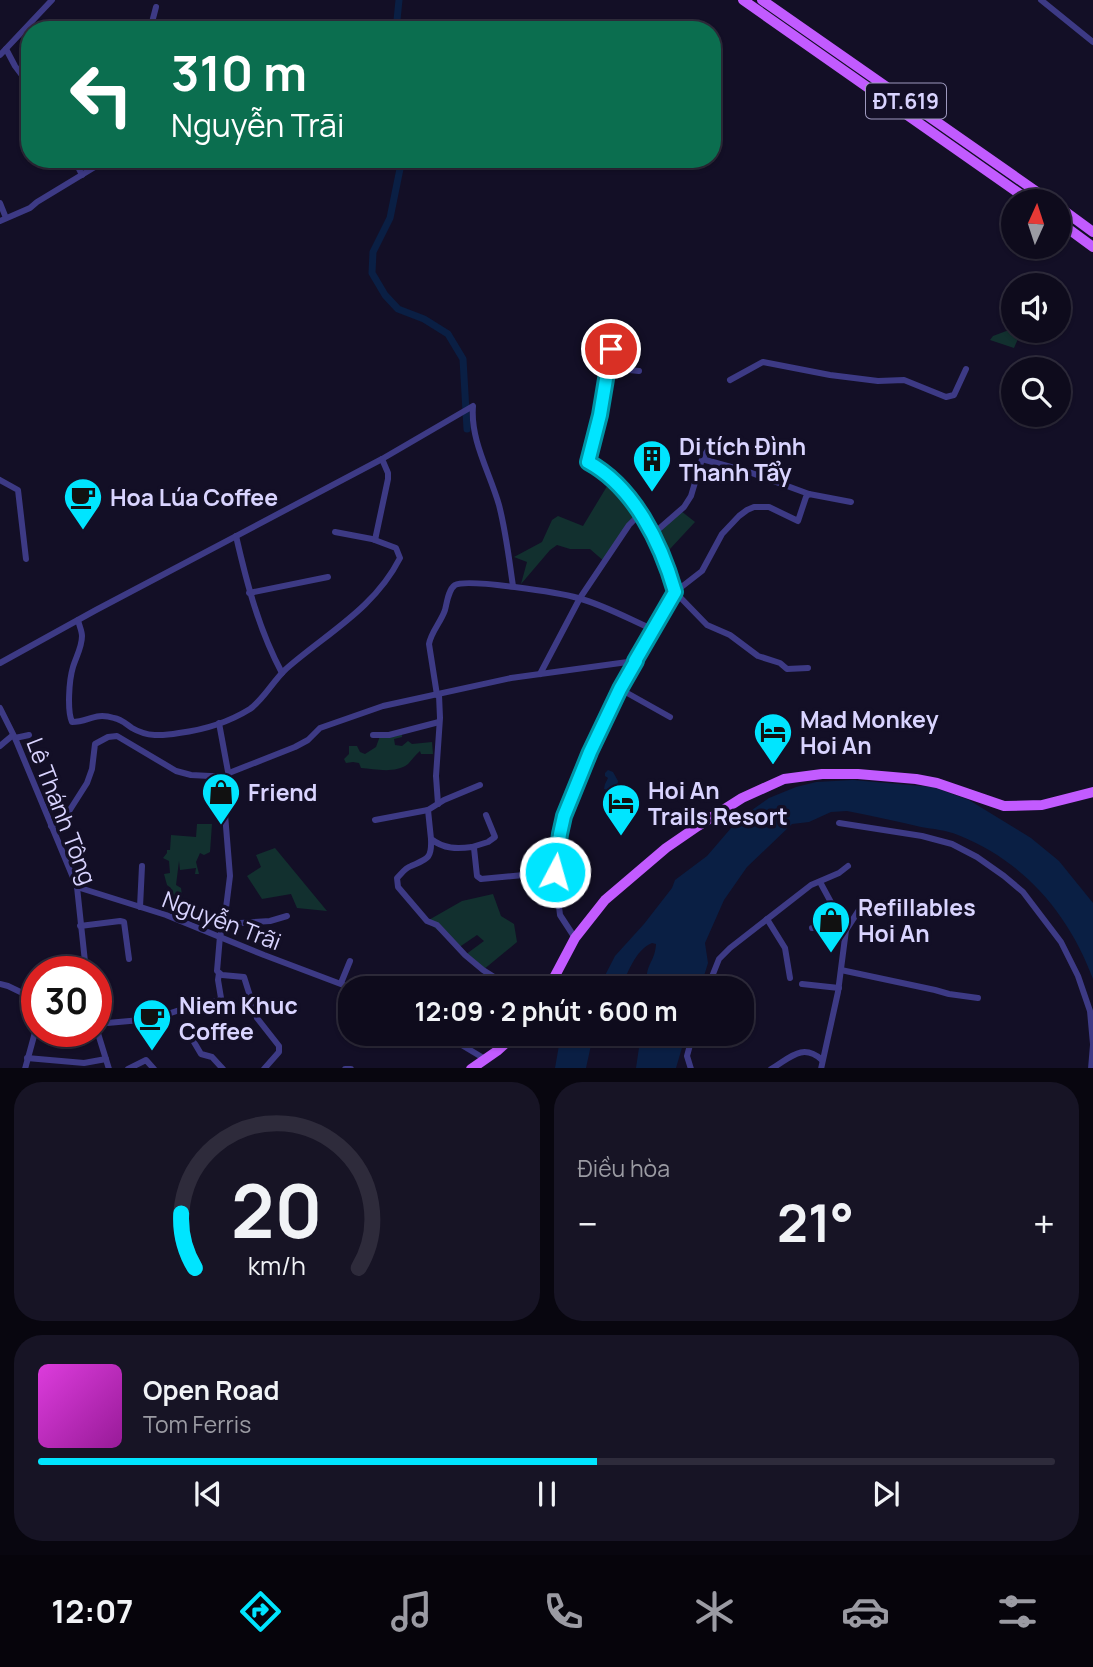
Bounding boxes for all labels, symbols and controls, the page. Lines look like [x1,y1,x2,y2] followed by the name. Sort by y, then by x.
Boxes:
[171,39,307,106] text: 310 m
[56,49,147,140] icon: left
[866,84,946,119] road number: ĐT.619
[171,103,344,147] text: Nguyễn Trãi
[1001,189,1071,259] north arrow
[1001,189,1071,427] map controls
[1001,273,1071,343] button: sound
[581,319,641,379] pin
[592,330,630,368] icon: arrive
[1001,357,1071,427] button: search
[679,430,806,488] place label: Di tích Đình Thanh Tẩy
[631,438,673,493] building icon: Di tích Đình Thanh Tẩy
[62,476,104,531] cafe icon: Hoa Lúa Coffee
[110,481,278,513] place label: Hoa Lúa Coffee
[800,703,939,761] place label: Mad Monkey Hoi An
[752,711,794,766] hotel icon: Mad Monkey Hoi An
[19,733,105,889] street label: Lê Thánh Tông
[200,771,242,826] shop icon: Friend
[648,774,788,832] place label: Hoi An Trails Resort
[248,776,318,808] place label: Friend
[600,782,642,837] hotel icon: Hoi An Trails Resort
[518,835,592,909] position arrow
[158,883,286,957] street label: Nguyễn Trãi
[858,891,976,949] place label: Refillables Hoi An
[810,899,852,954] shop icon: Refillables Hoi An
[21,956,112,1047] speed limit sign: 30
[179,989,298,1047] place label: Niem Khuc Coffee
[414,993,678,1029] text: 12:09 · 2 phút · 600 m
[131,997,173,1052] cafe icon: Niem Khuc Coffee
[578,1152,670,1184] text: Điều hòa
[231,1160,322,1260] text: 20
[777,1187,854,1258] text: 21°
[578,1197,598,1249] text: −
[1033,1197,1055,1249] text: +
[248,1247,306,1282] text: km/h
[143,1372,279,1408] text: Open Road
[143,1408,251,1440] text: Tom Ferris
[189,1475,227,1513] icon: previous
[528,1475,566,1513] icon: pause
[867,1475,905,1513] icon: next
[236,1587,285,1636] icon: directions
[387,1587,436,1636] icon: music
[539,1587,588,1636] icon: phone
[690,1587,739,1636] icon: climate
[841,1587,890,1636] icon: car
[993,1587,1042,1636] icon: filters
[51,1589,133,1633] text: 12:07

